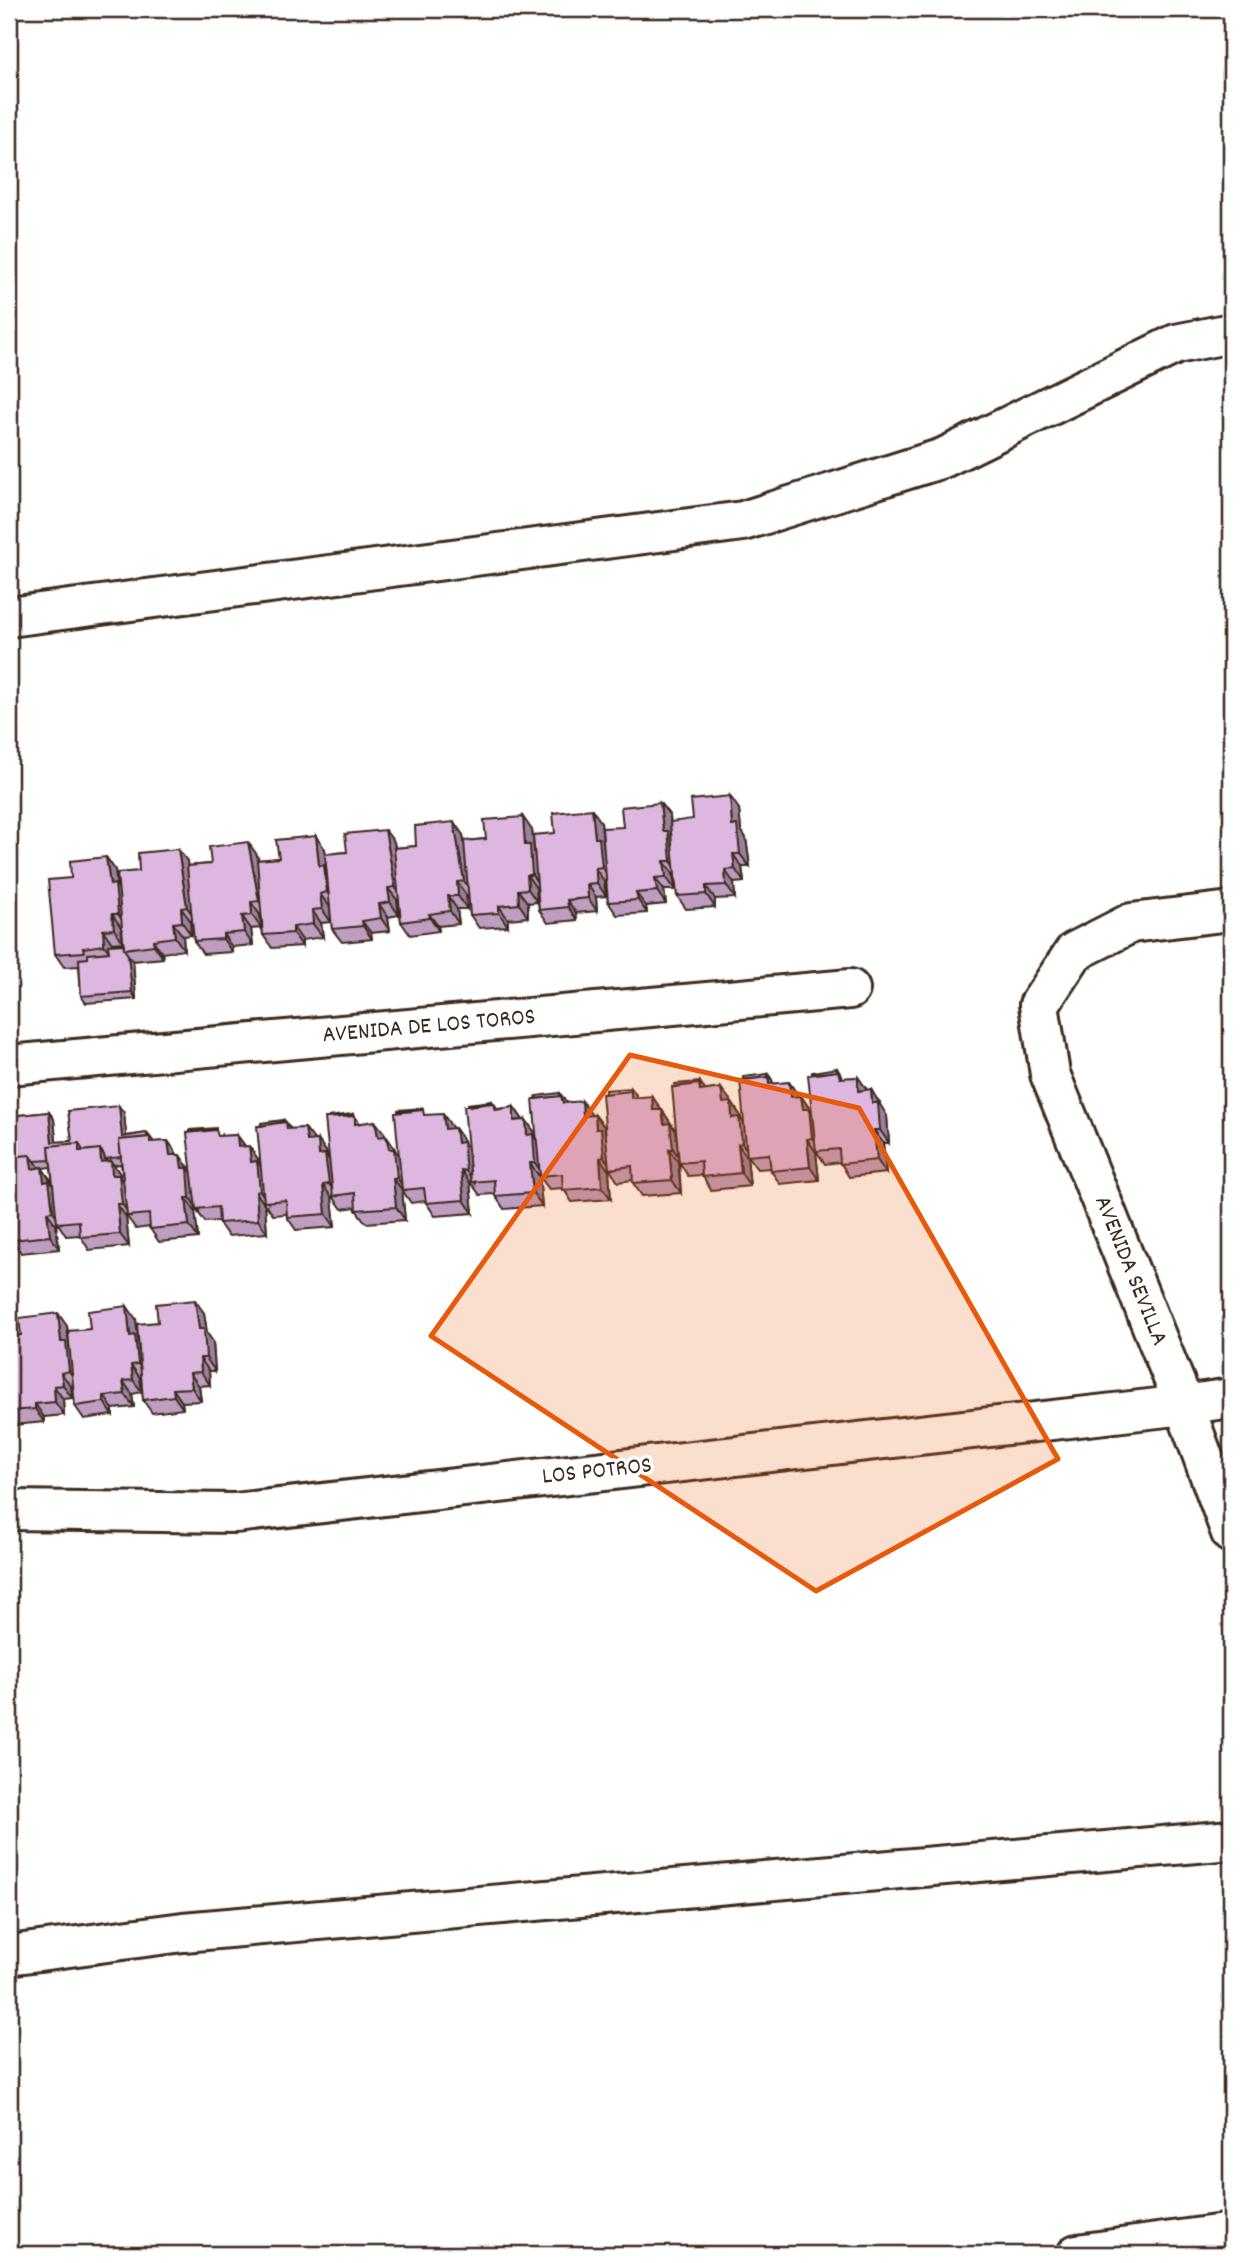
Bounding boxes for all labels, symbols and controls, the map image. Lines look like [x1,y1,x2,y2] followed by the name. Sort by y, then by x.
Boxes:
[321,1001,537,1053] street label: AVENIDA DE LOS TOROS
[1084,1191,1176,1351] street label: AVENIDA SEVILLA
[541,1449,653,1495] street label: LOS POTROS

